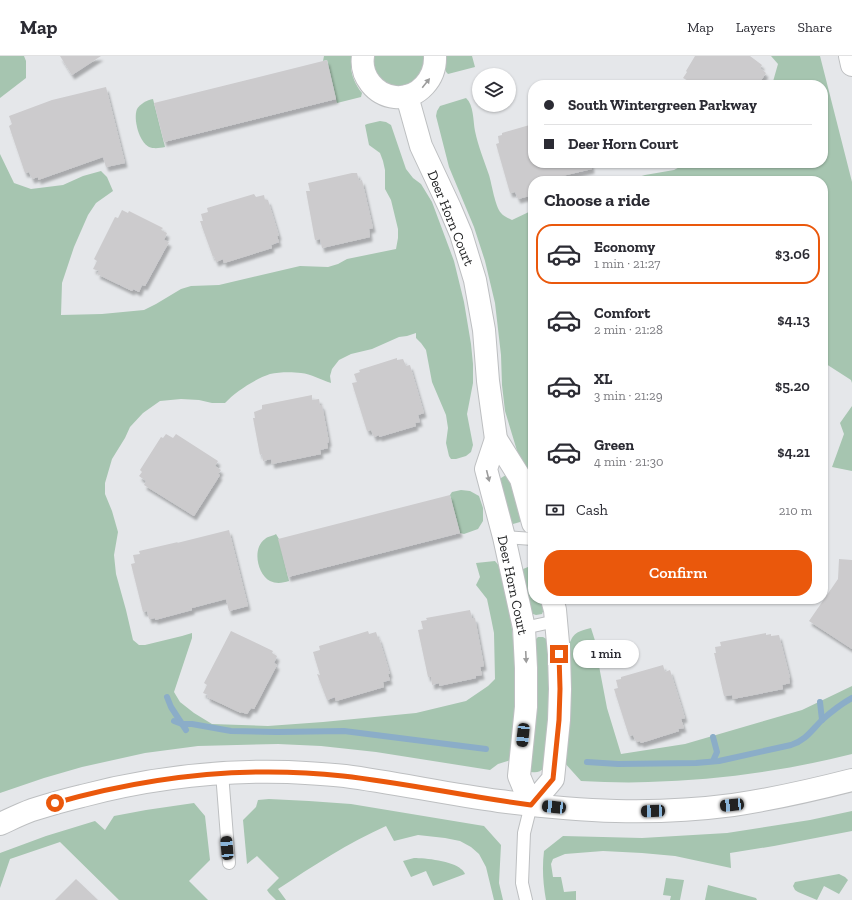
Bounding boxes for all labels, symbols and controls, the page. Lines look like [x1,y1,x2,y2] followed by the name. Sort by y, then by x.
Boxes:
[20,16,57,39] text: Map
[687,19,714,36] text: Map
[736,19,775,36] text: Layers
[797,19,832,36] text: Share
[472,68,516,112] map controls
[472,68,516,112] button: layers
[422,77,431,88] one-way arrow
[568,96,757,114] text: South Wintergreen Parkway
[568,135,678,153] text: Deer Horn Court
[424,168,478,269] street label: Deer Horn Court
[544,189,650,211] text: Choose a ride
[546,236,582,272] icon: car
[594,238,655,256] text: Economy
[775,245,810,263] text: $3.06
[594,256,660,271] text: 1 min · 21:27
[546,302,582,338] icon: car
[594,304,650,322] text: Comfort
[777,311,810,329] text: $4.13
[594,322,663,337] text: 2 min · 21:28
[546,368,582,404] icon: car
[594,370,612,388] text: XL
[775,377,810,395] text: $5.20
[594,388,663,403] text: 3 min · 21:29
[546,434,582,470] icon: car
[594,436,634,454] text: Green
[777,443,810,461] text: $4.21
[594,454,663,469] text: 4 min · 21:30
[485,470,491,482] one-way arrow
[544,499,566,521] icon: cash
[576,501,608,519] text: Cash
[779,503,812,518] text: 210 m
[494,534,532,637] street label: Deer Horn Court
[544,550,812,596] button: Confirm
[573,640,639,668] callout: 1 min
[550,645,568,663] route end
[591,646,621,661] text: 1 min
[522,651,529,663] one-way arrow
[516,722,530,748] car
[46,794,64,812] route start
[719,798,745,812] car
[541,800,567,814] car
[641,805,665,817] car
[220,836,234,860] car

